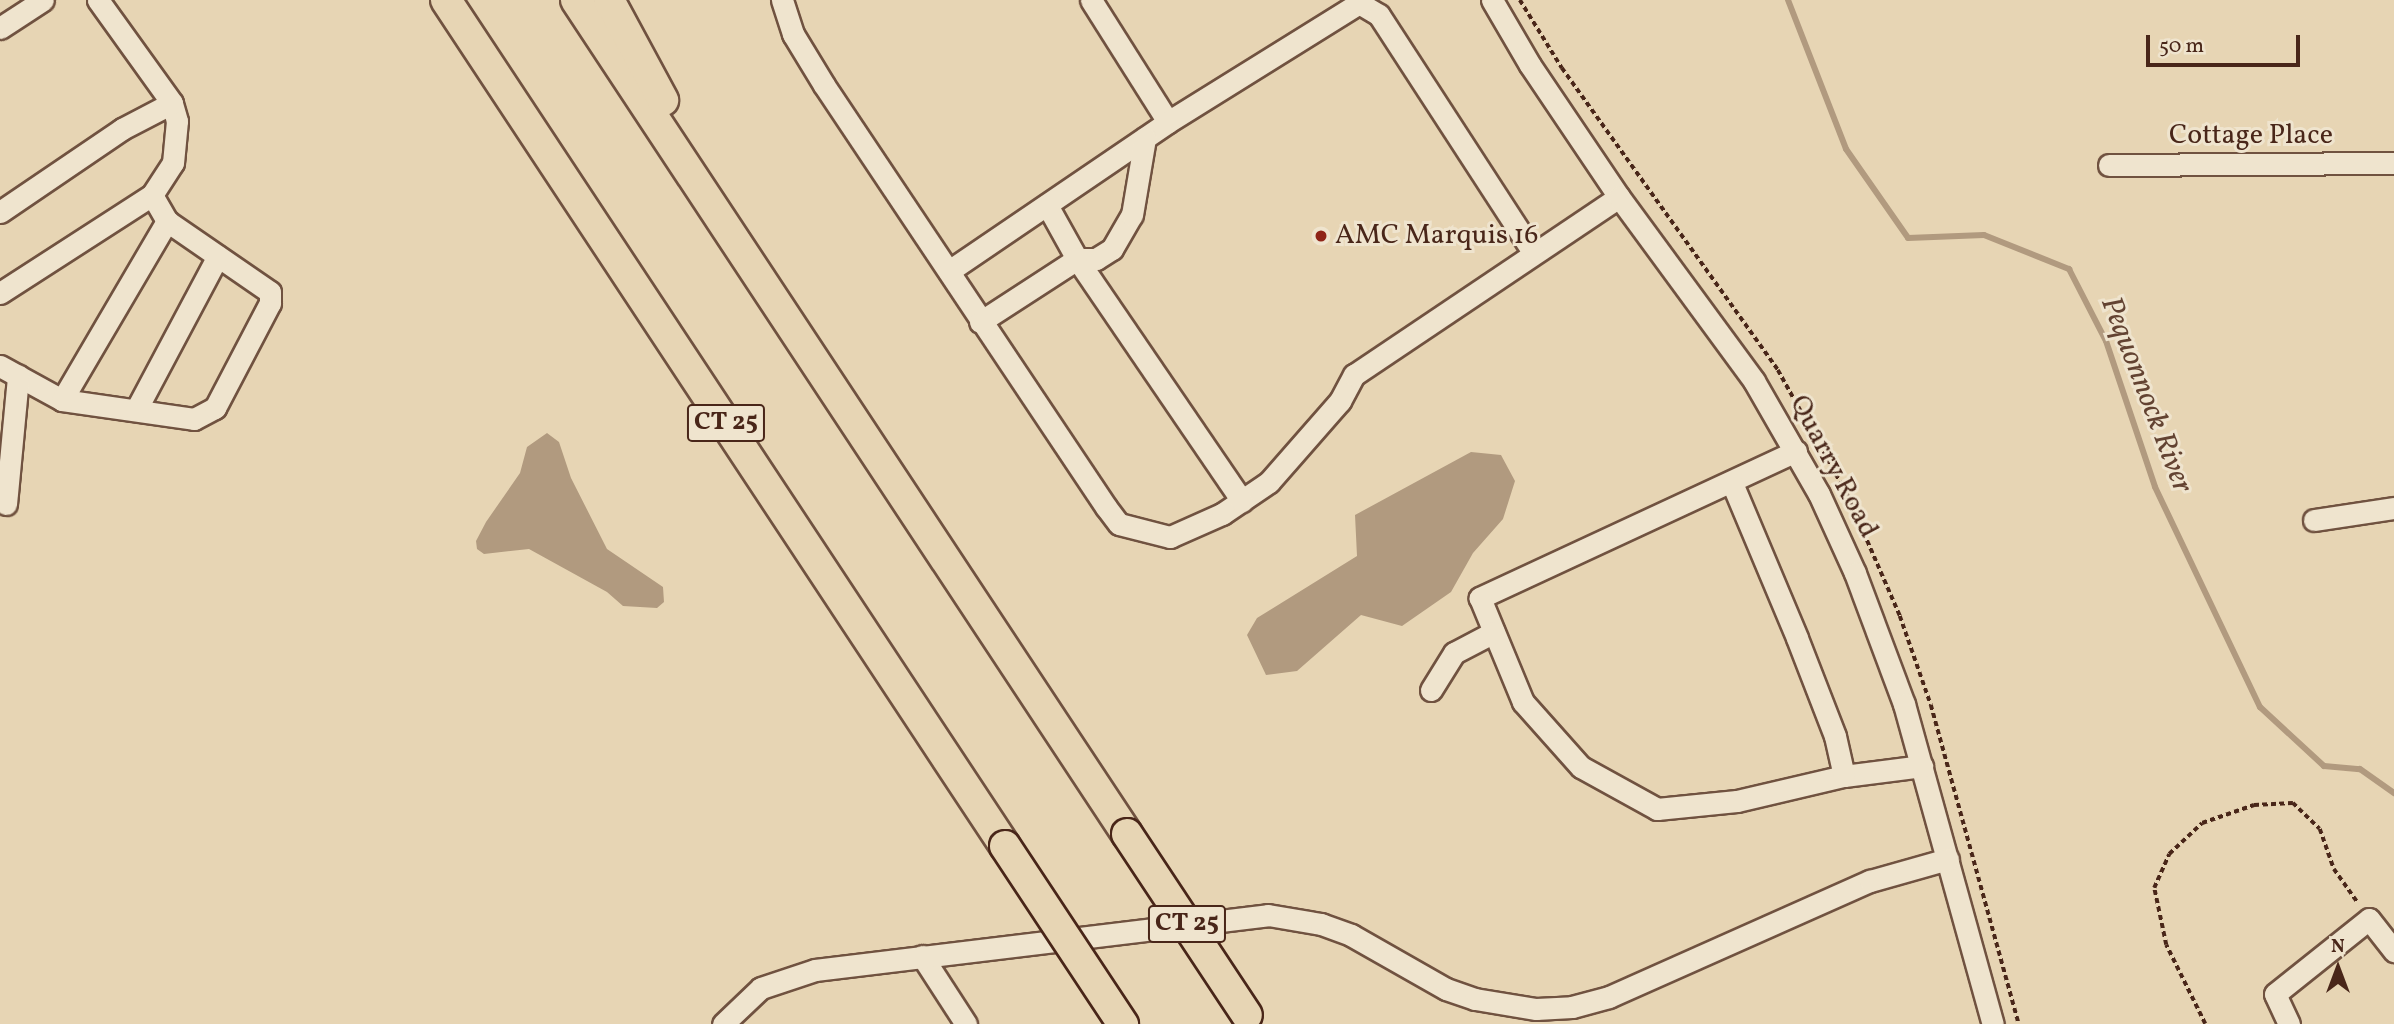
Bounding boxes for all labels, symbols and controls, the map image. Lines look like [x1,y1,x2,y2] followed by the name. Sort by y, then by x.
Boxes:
[2149,21,2303,65] scale bar
[2159,32,2204,61] text: 50 m
[2169,119,2333,153] street label: Cottage Place
[1335,219,1539,253] place label: AMC Marquis 16
[1313,228,1329,244] marker: AMC Marquis 16
[2092,292,2200,498] water label: Pequonnock River
[1781,390,1885,544] street label: Quarry Road
[686,400,766,446] road number: CT 25
[1147,902,1227,946] road number: CT 25
[2303,933,2373,1003] north arrow
[2331,934,2345,960] text: N

